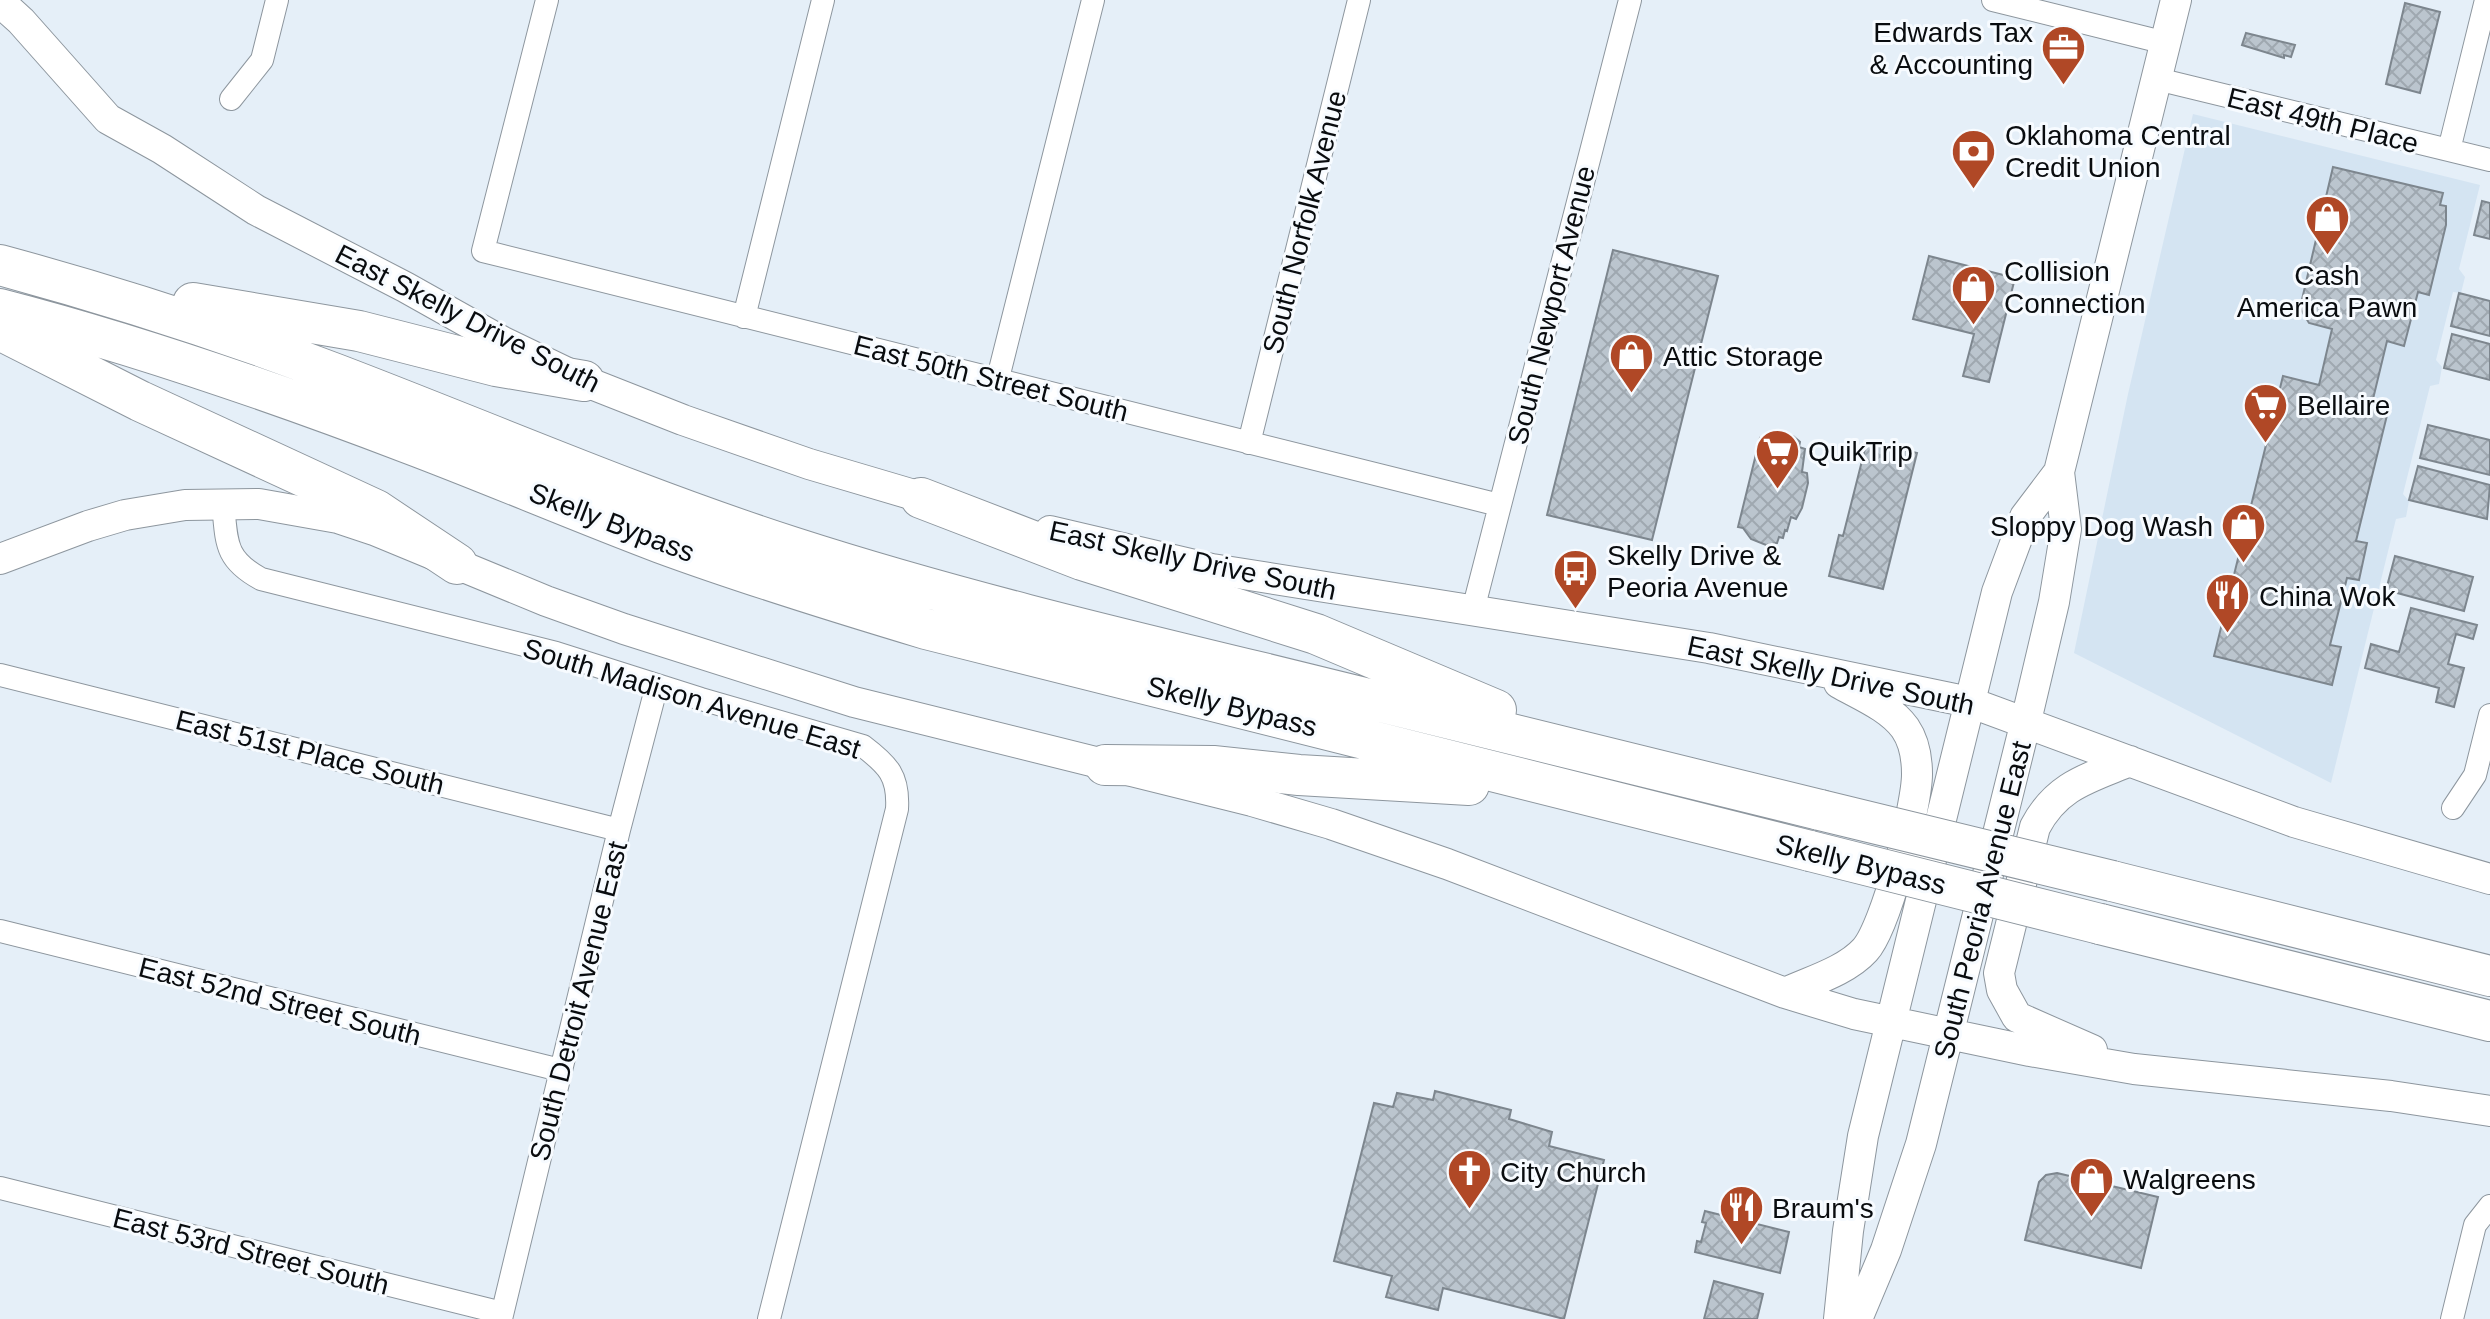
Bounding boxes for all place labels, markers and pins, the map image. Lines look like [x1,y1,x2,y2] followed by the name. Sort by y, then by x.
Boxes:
[1870,17,2033,80] place label: Edwards Tax & Accounting
[2040,24,2088,87] office icon: Edwards Tax & Accounting
[2005,120,2231,183] place label: Oklahoma Central Credit Union
[1950,127,1998,190] bank icon: Oklahoma Central Credit Union
[2303,194,2351,257] shop icon: Cash America Pawn
[2004,256,2146,319] place label: Collision Connection
[2237,260,2417,323] place label: Cash America Pawn
[1949,263,1997,326] shop icon: Collision Connection
[1608,332,1656,395] shop icon: Attic Storage
[1663,341,1823,372] place label: Attic Storage
[2242,381,2290,444] supermarket icon: Bellaire
[2297,390,2390,421] place label: Bellaire
[1753,427,1801,490] supermarket icon: QuikTrip
[1808,436,1913,467] place label: QuikTrip
[2220,502,2268,565] shop icon: Sloppy Dog Wash
[1990,511,2213,542] place label: Sloppy Dog Wash
[1607,540,1789,603] place label: Skelly Drive & Peoria Avenue
[1552,547,1600,610] bus stop icon: Skelly Drive & Peoria Avenue
[2204,572,2252,635] restaurant icon: China Wok
[2259,581,2396,612] place label: China Wok
[1445,1148,1493,1211] church icon: City Church
[2068,1155,2116,1218] shop icon: Walgreens
[1500,1157,1646,1188] place label: City Church
[2123,1164,2256,1195] place label: Walgreens
[1717,1184,1765,1247] restaurant icon: Braum's
[1772,1193,1874,1224] place label: Braum's

